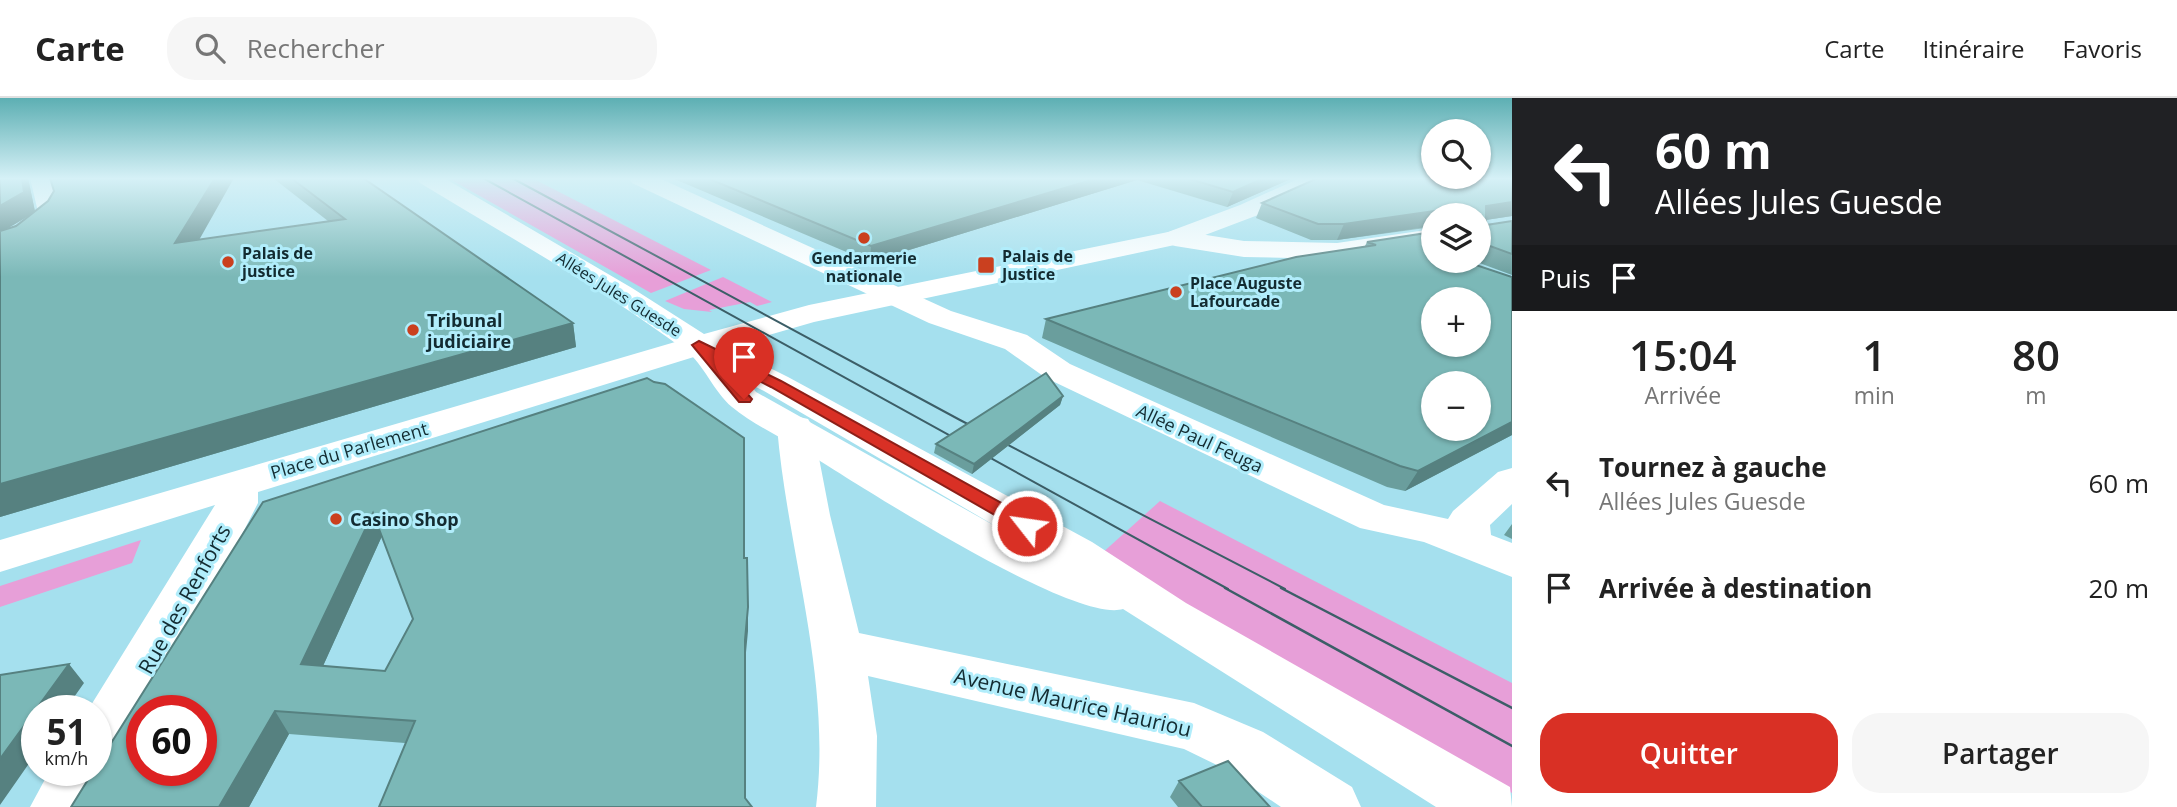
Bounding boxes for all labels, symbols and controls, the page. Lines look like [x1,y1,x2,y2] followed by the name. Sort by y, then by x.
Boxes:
[167,17,657,80] search box
[35,26,125,71] text: Carte
[191,29,229,67] icon: search
[247,30,385,66] text: Rechercher
[1824,32,1885,65] text: Carte
[1923,32,2025,65] text: Itinéraire
[2063,32,2142,65] text: Favoris
[1655,117,1772,183] text: 60 m
[1421,119,1491,441] map controls
[1421,119,1491,189] button: search
[1540,126,1631,217] icon: left
[1655,180,1942,223] text: Allées Jules Guesde
[1421,203,1491,273] button: layers
[856,230,872,246] marker: Gendarmerie nationale
[240,242,313,282] place label: Palais de justice
[1000,245,1073,285] place label: Palais de Justice
[552,247,686,341] street label: Allées Jules Guesde
[811,247,917,287] place label: Gendarmerie nationale
[220,254,236,270] marker: Palais de justice
[976,255,996,275] marker: Palais de Justice
[1605,259,1643,297] icon: arrive
[1540,260,1591,296] text: Puis
[1190,272,1302,312] place label: Place Auguste Lafourcade
[1168,284,1184,300] marker: Place Auguste Lafourcade
[1421,287,1491,357] button: +
[425,308,511,353] place label: Tribunal judiciaire
[405,322,421,338] marker: Tribunal judiciaire
[1629,326,1737,383] text: 15:04
[1862,326,1886,383] text: 1
[2012,326,2060,383] text: 80
[714,327,774,399] pin
[725,338,763,376] icon: arrive
[1421,371,1491,441] button: −
[1645,379,1721,411] text: Arrivée
[1854,379,1895,411] text: min
[2025,379,2047,411] text: m
[1133,398,1267,478] street label: Allée Paul Feuga
[268,416,430,484] street label: Place du Parlement
[1599,449,1827,485] text: Tournez à gauche
[1540,464,1578,502] icon: left
[2088,465,2149,501] text: 60 m
[1599,485,1806,517] text: Allées Jules Guesde
[990,489,1064,563] position arrow
[350,507,459,531] place label: Casino Shop
[328,511,344,527] marker: Casino Shop
[131,519,237,679] street label: Rue des Renforts
[1540,569,1578,607] icon: arrive
[1599,570,1872,606] text: Arrivée à destination
[2088,570,2149,606] text: 20 m
[952,661,1194,743] street label: Avenue Maurice Hauriou
[126,695,217,786] speed limit sign: 60
[46,708,87,755] text: 51
[1540,713,1838,793] button: Quitter
[1852,713,2149,793] button: Partager
[45,746,88,770] text: km/h

